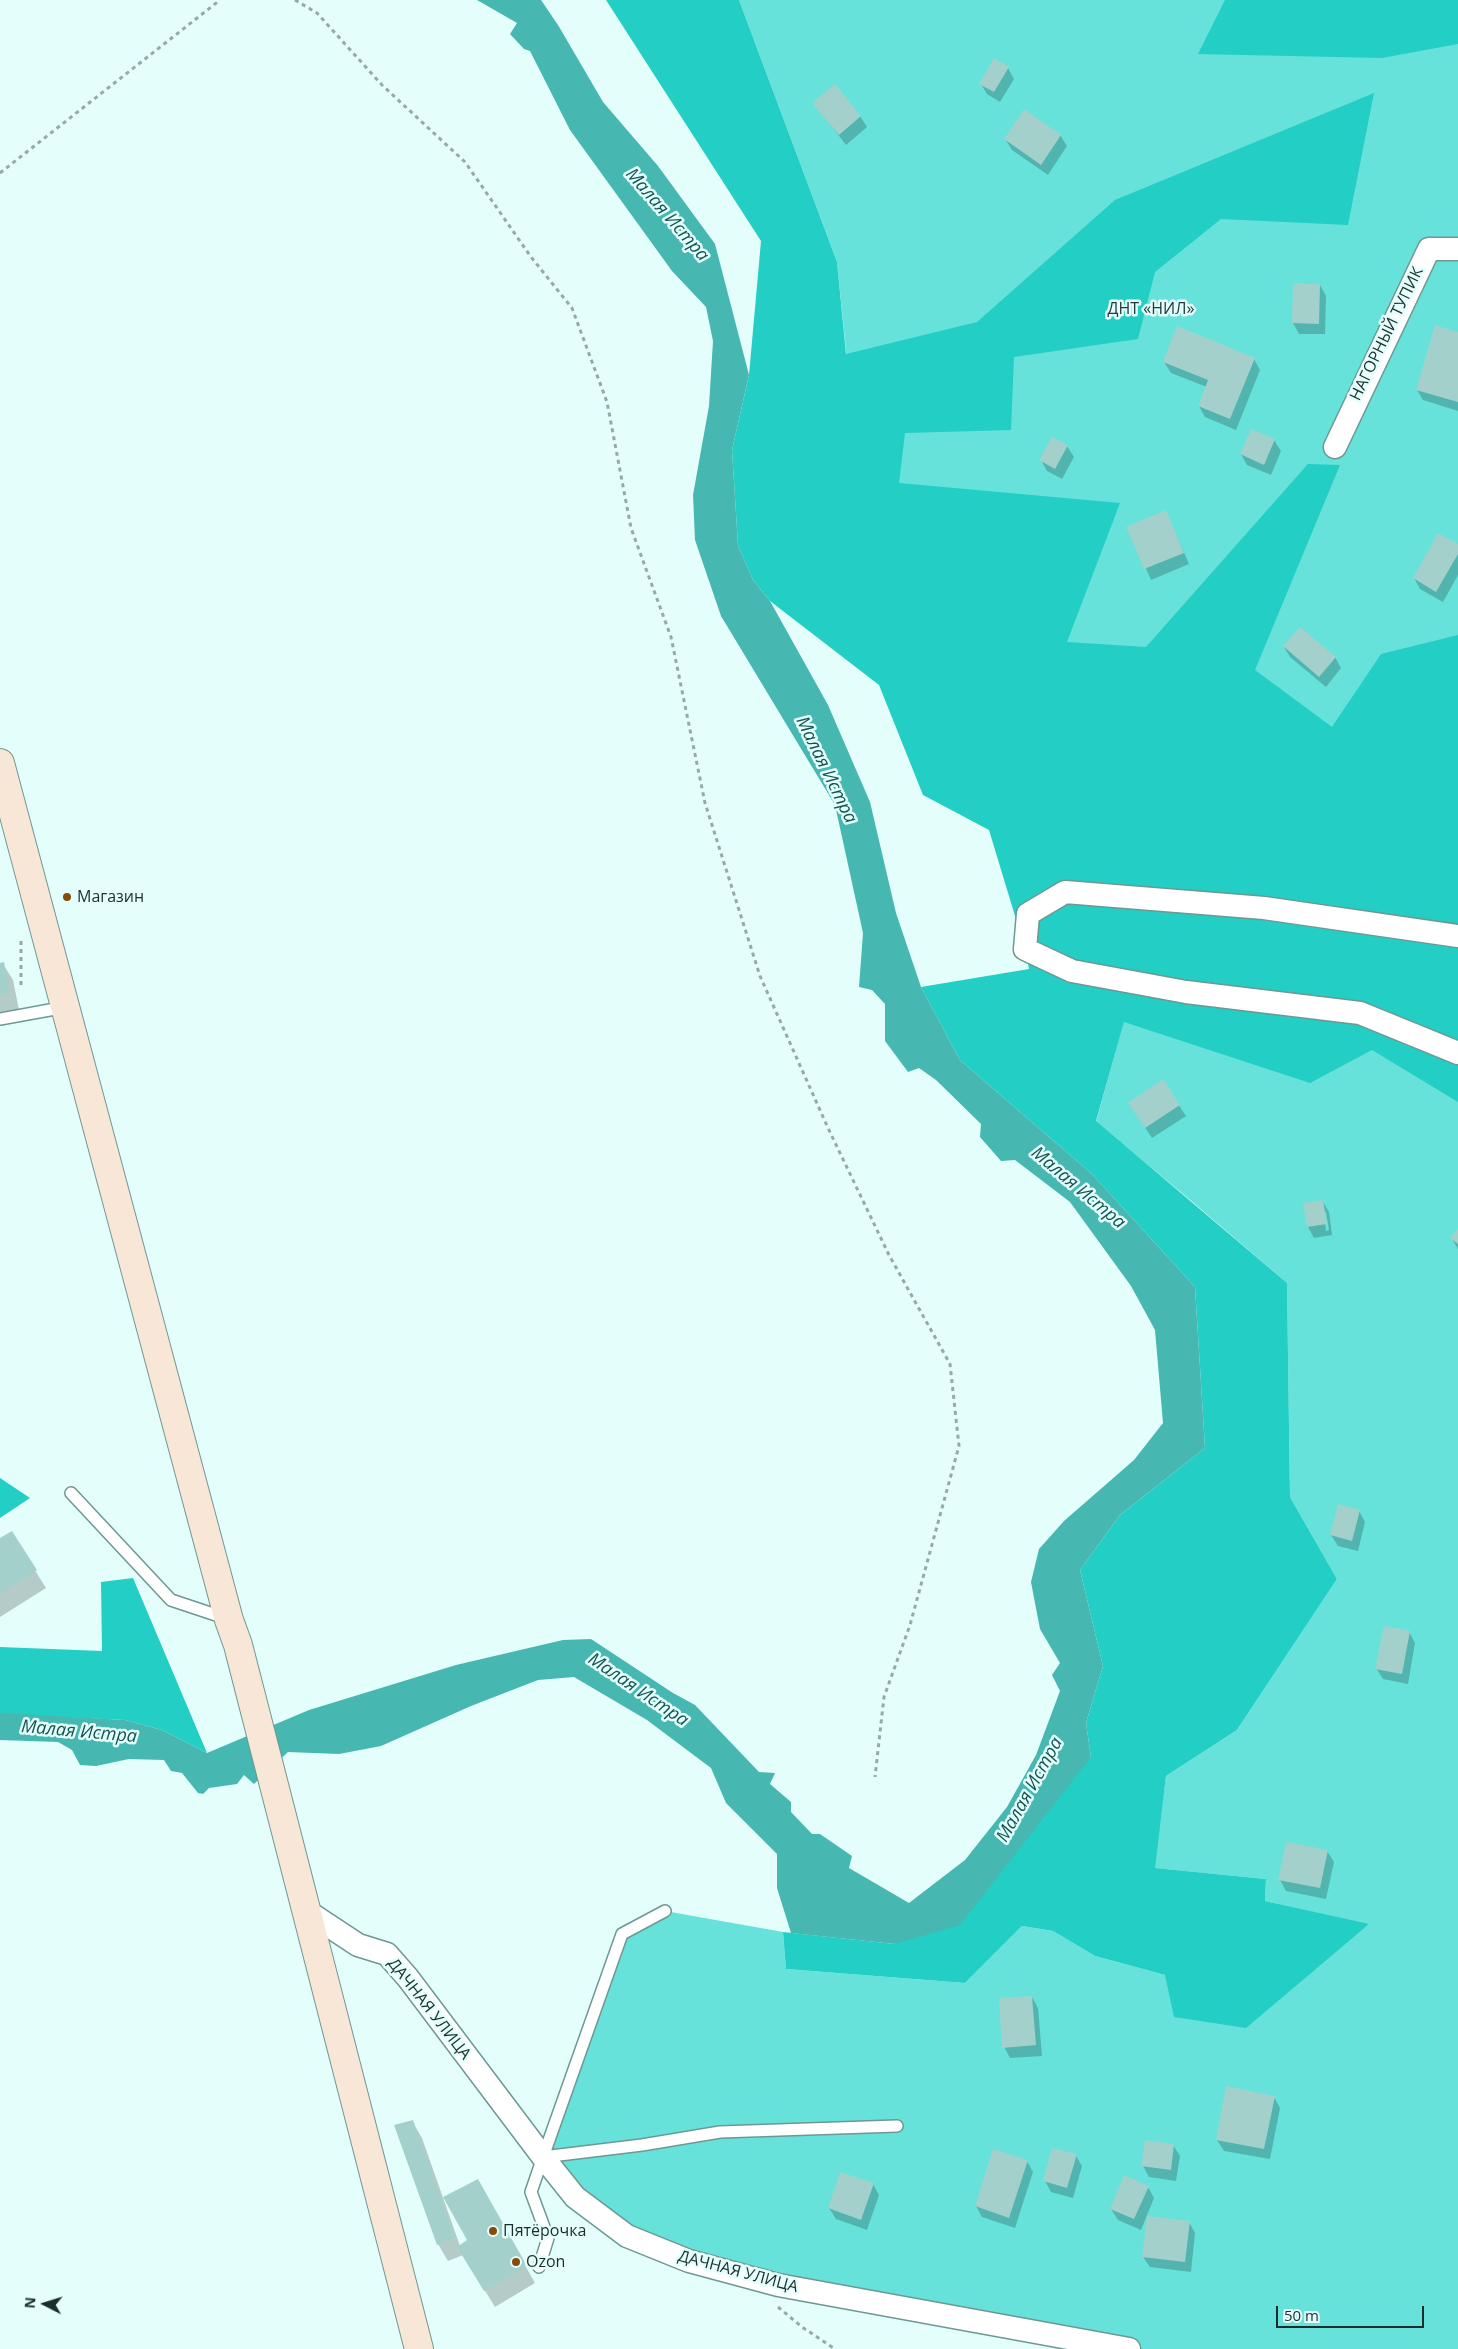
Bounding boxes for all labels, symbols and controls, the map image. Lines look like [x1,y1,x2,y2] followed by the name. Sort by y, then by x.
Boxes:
[621,164,713,266] water label: Малая Истра
[1346,264,1428,404] street label: НАГОРНЫЙ ТУПИК
[1108,299,1194,319] park label: ДНТ «НИЛ»
[791,713,861,827] water label: Малая Истра
[77,887,144,907] place label: Магазин
[61,891,73,903] marker: Магазин
[1027,1142,1129,1234] water label: Малая Истра
[584,1649,692,1731] water label: Малая Истра
[20,1716,138,1748] water label: Малая Истра
[992,1734,1068,1846] water label: Малая Истра
[383,1954,475,2064] street label: ДАЧНАЯ УЛИЦА
[503,2221,586,2241] place label: Пятёрочка
[487,2225,499,2237] marker: Пятёрочка
[676,2247,800,2297] street label: ДАЧНАЯ УЛИЦА
[526,2252,565,2272] place label: Ozon
[510,2256,522,2268] marker: Ozon
[20,2279,70,2329] north arrow
[20,2296,40,2309] text: N
[1278,2296,1426,2328] scale bar
[1284,2305,1319,2325] text: 50 m

